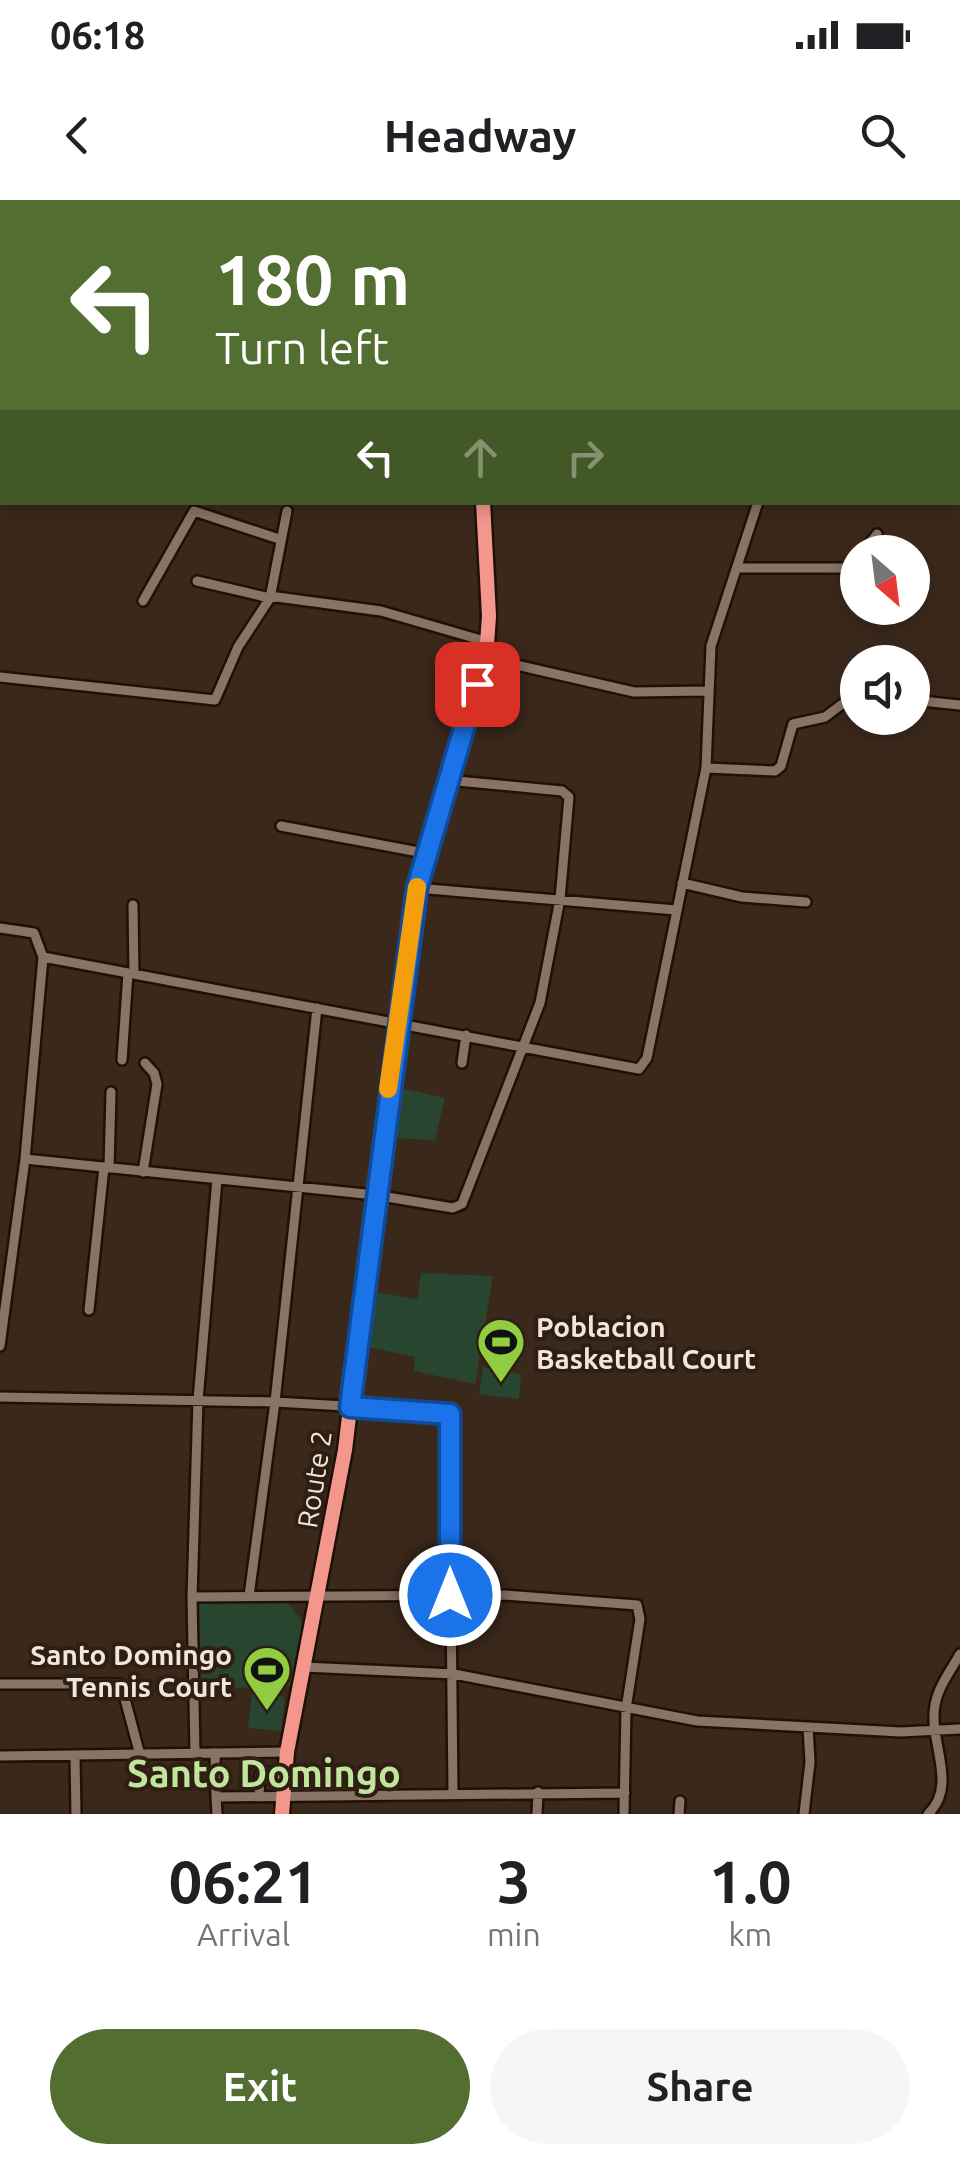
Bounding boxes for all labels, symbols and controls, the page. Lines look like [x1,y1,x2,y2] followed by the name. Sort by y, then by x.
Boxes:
[50,14,145,56] text: 06:18
[50,108,105,163] icon: back
[855,108,910,163] icon: search
[384,110,576,161] text: Headway
[50,240,180,370] icon: left
[215,240,410,318] text: 180 m
[215,322,389,373] text: Turn left
[348,430,403,485] icon: left
[453,430,508,485] icon: ahead
[558,430,613,485] icon: right
[840,535,930,625] north arrow
[840,535,930,735] map controls
[435,642,520,727] pin
[840,645,930,735] button: sound
[450,657,505,712] icon: arrive
[536,1311,756,1374] place label: Poblacion Basketball Court
[475,1316,527,1384] sports icon: Poblacion Basketball Court
[291,1428,337,1530] street label: Route 2
[398,1543,502,1647] position arrow
[30,1639,232,1702] place label: Santo Domingo Tennis Court
[241,1644,293,1712] sports icon: Santo Domingo Tennis Court
[127,1752,401,1794] district label: Santo Domingo
[168,1847,319,1914] text: 06:21
[497,1847,531,1914] text: 3
[709,1847,792,1914] text: 1.0
[197,1916,290,1952] text: Arrival
[487,1916,541,1952] text: min
[728,1916,772,1952] text: km
[50,2029,470,2144] button: Exit
[490,2029,910,2144] button: Share

